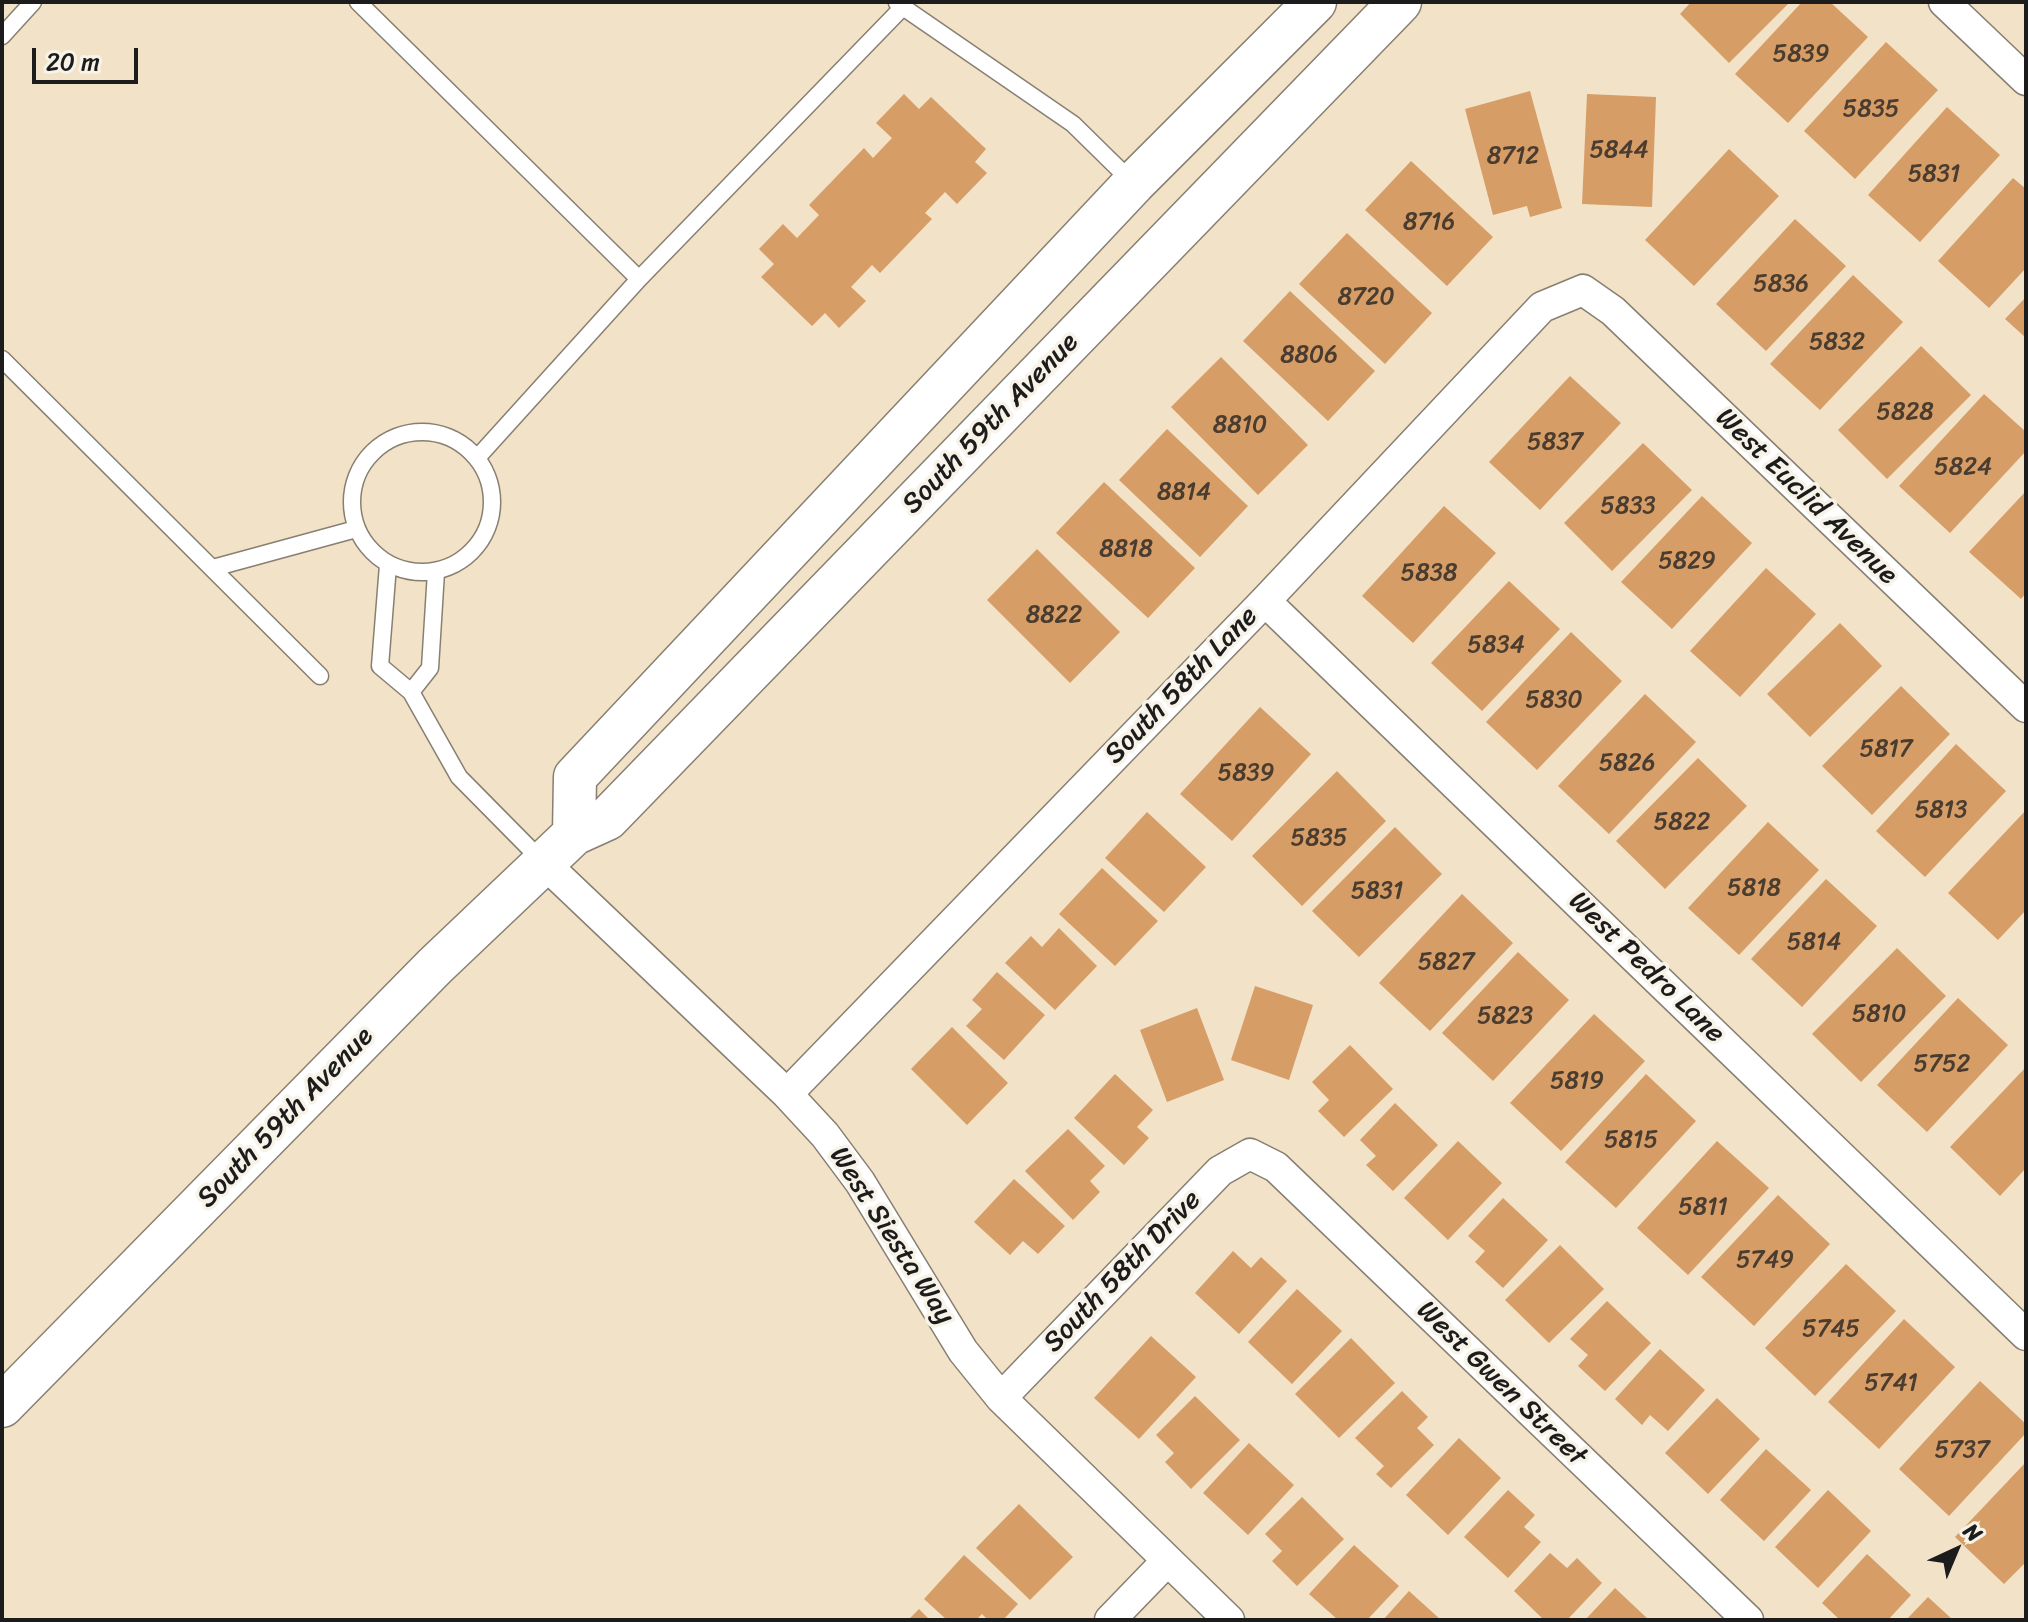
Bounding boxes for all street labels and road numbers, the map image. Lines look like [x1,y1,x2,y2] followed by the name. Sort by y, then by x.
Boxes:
[896,326,1086,522] street label: South 59th Avenue
[1708,402,1904,592] street label: West Euclid Avenue
[1098,600,1266,772] street label: South 58th Lane
[1561,885,1731,1051] street label: West Pedro Lane
[191,1020,381,1216] street label: South 59th Avenue
[821,1141,961,1331] street label: West Siesta Way
[1037,1184,1209,1360] street label: South 58th Drive
[1409,1294,1593,1474] street label: West Gwen Street

